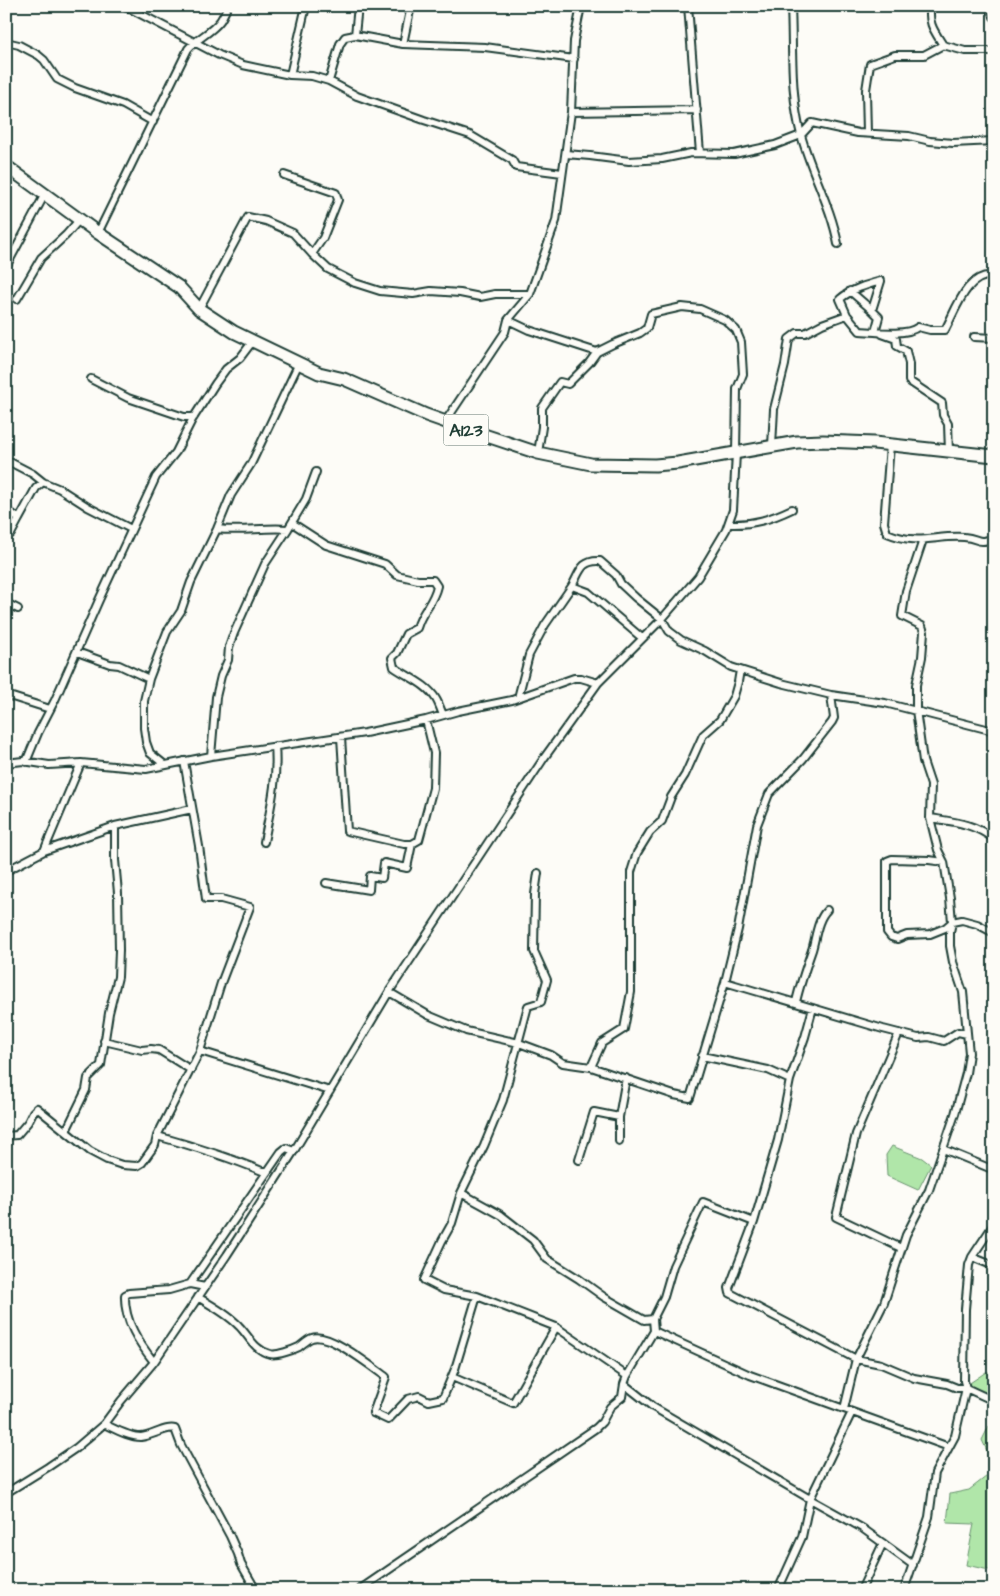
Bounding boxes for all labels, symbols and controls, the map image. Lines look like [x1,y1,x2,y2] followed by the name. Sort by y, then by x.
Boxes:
[444,414,488,446] road number: A123

